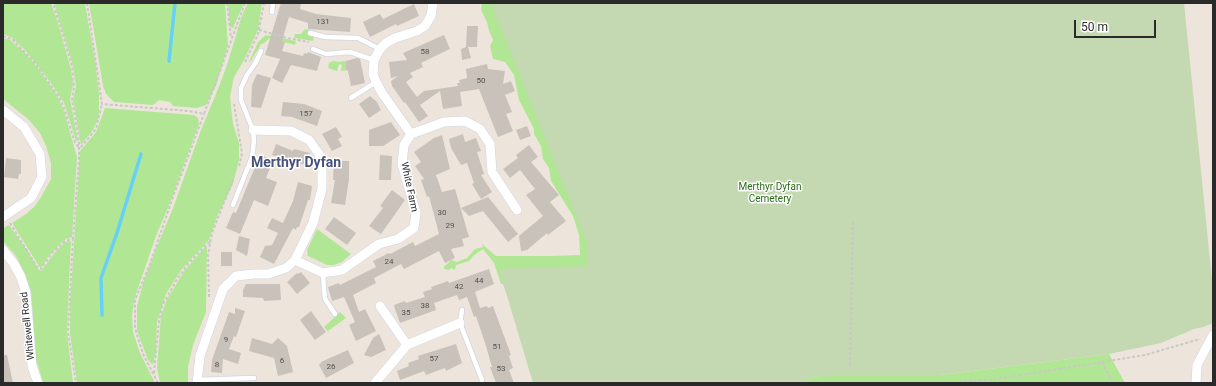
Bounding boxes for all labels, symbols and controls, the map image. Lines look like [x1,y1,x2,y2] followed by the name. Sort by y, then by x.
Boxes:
[1076,12,1158,38] scale bar
[316,17,330,27] house number: 131
[1081,20,1108,34] text: 50 m
[421,47,429,57] house number: 58
[477,76,485,86] house number: 50
[299,109,313,119] house number: 157
[251,155,341,171] district label: Merthyr Dyfan
[398,161,420,213] street label: White Farm
[739,181,801,204] park label: Merthyr Dyfan Cemetery
[438,208,446,218] house number: 30
[446,221,454,231] house number: 29
[385,257,393,267] house number: 24
[475,276,483,286] house number: 44
[455,282,463,292] house number: 42
[18,291,38,361] street label: Whitewell Road
[421,301,429,311] house number: 38
[402,308,410,318] house number: 35
[224,335,228,345] house number: 9
[493,342,501,352] house number: 51
[430,354,438,364] house number: 57
[280,356,284,366] house number: 6
[215,360,219,370] house number: 8
[327,362,335,372] house number: 26
[497,364,505,374] house number: 53

